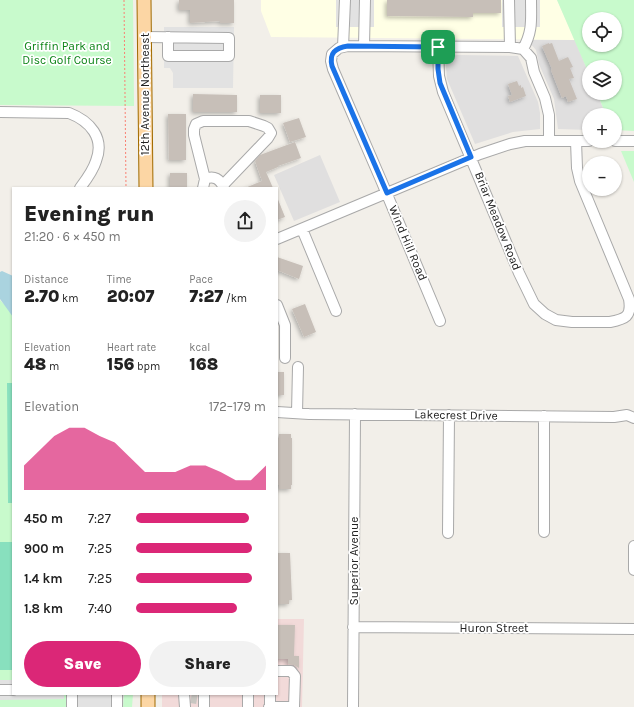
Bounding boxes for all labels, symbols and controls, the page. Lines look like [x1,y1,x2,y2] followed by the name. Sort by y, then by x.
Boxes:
[582,12,622,196] map controls
[582,12,622,52] button: locate
[421,30,455,64] pin
[138,32,152,155] street label: 12th Avenue Northeast
[427,36,449,58] icon: arrive
[22,39,112,67] park label: Griffin Park and Disc Golf Course
[582,60,622,100] button: layers
[582,108,622,148] button: +
[582,156,622,196] button: −
[472,170,524,272] street label: Briar Meadow Road
[224,200,266,242] button: share
[24,201,154,227] text: Evening run
[386,203,430,283] street label: Wind Hill Road
[24,229,121,244] text: 21:20 · 6 × 450 m
[24,273,68,286] text: Distance
[107,273,131,286] text: Time
[189,273,213,286] text: Pace
[24,286,59,306] text: 2.70
[107,286,155,306] text: 20:07
[189,286,223,306] text: 7:27
[59,292,79,305] text: km
[223,292,247,305] text: /km
[24,341,71,354] text: Elevation
[107,341,156,354] text: Heart rate
[189,341,210,354] text: kcal
[24,354,46,374] text: 48
[107,354,134,374] text: 156
[189,354,218,374] text: 168
[46,360,59,373] text: m
[134,360,160,373] text: bpm
[24,399,79,414] text: Elevation
[209,399,266,414] text: 172–179 m
[414,407,498,423] street label: Lakecrest Drive
[24,511,63,526] text: 450 m
[88,511,111,526] text: 7:27
[347,517,361,605] street label: Superior Avenue
[24,541,64,556] text: 900 m
[88,541,112,556] text: 7:25
[24,571,62,586] text: 1.4 km
[88,571,112,586] text: 7:25
[24,601,63,616] text: 1.8 km
[88,601,112,616] text: 7:40
[459,621,529,635] street label: Huron Street
[24,641,141,687] button: Save
[149,641,266,687] button: Share

